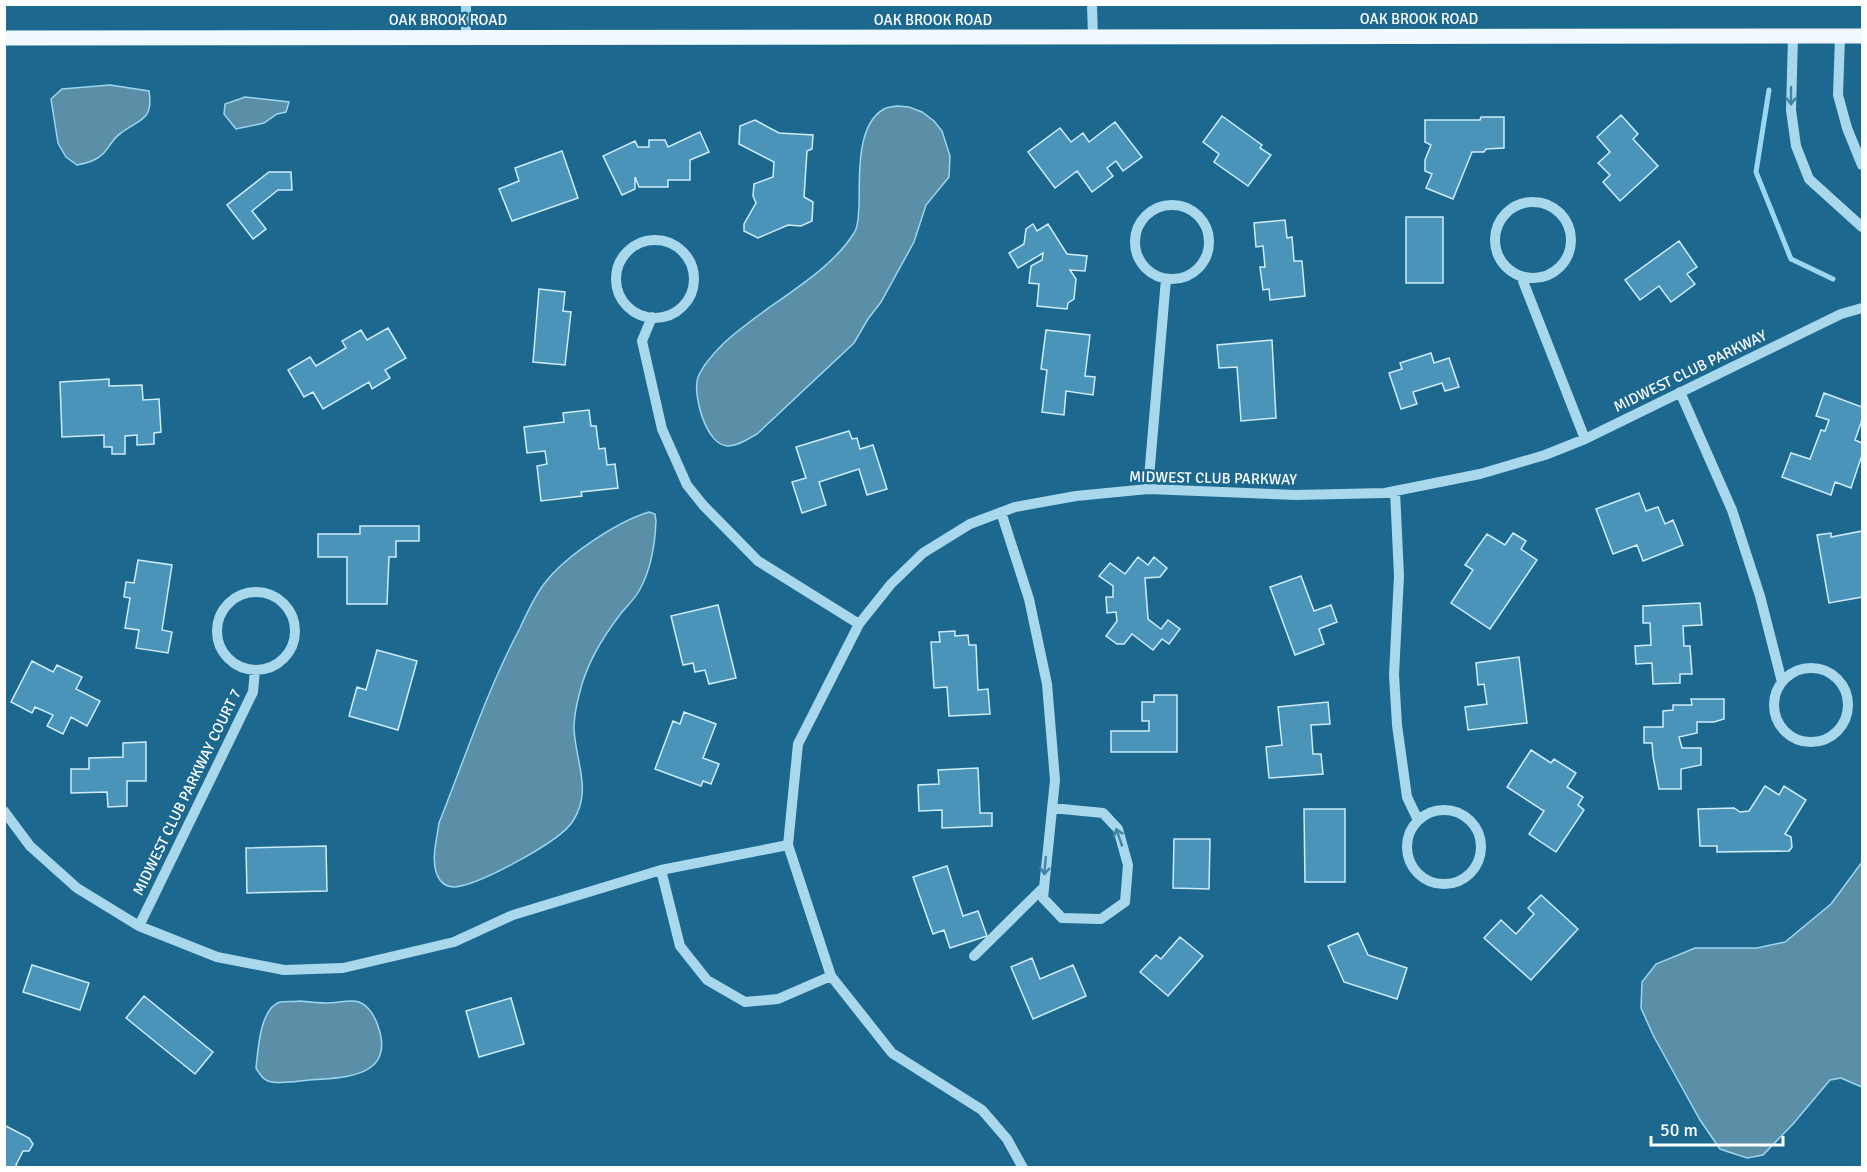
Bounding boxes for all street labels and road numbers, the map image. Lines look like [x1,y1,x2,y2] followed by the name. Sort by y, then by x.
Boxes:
[1360,10,1478,28] street label: OAK BROOK ROAD
[389,11,507,29] street label: OAK BROOK ROAD
[874,11,992,29] street label: OAK BROOK ROAD
[1611,326,1770,416] street label: MIDWEST CLUB PARKWAY
[1129,468,1298,488] street label: MIDWEST CLUB PARKWAY
[129,686,245,898] street label: MIDWEST CLUB PARKWAY COURT 7

